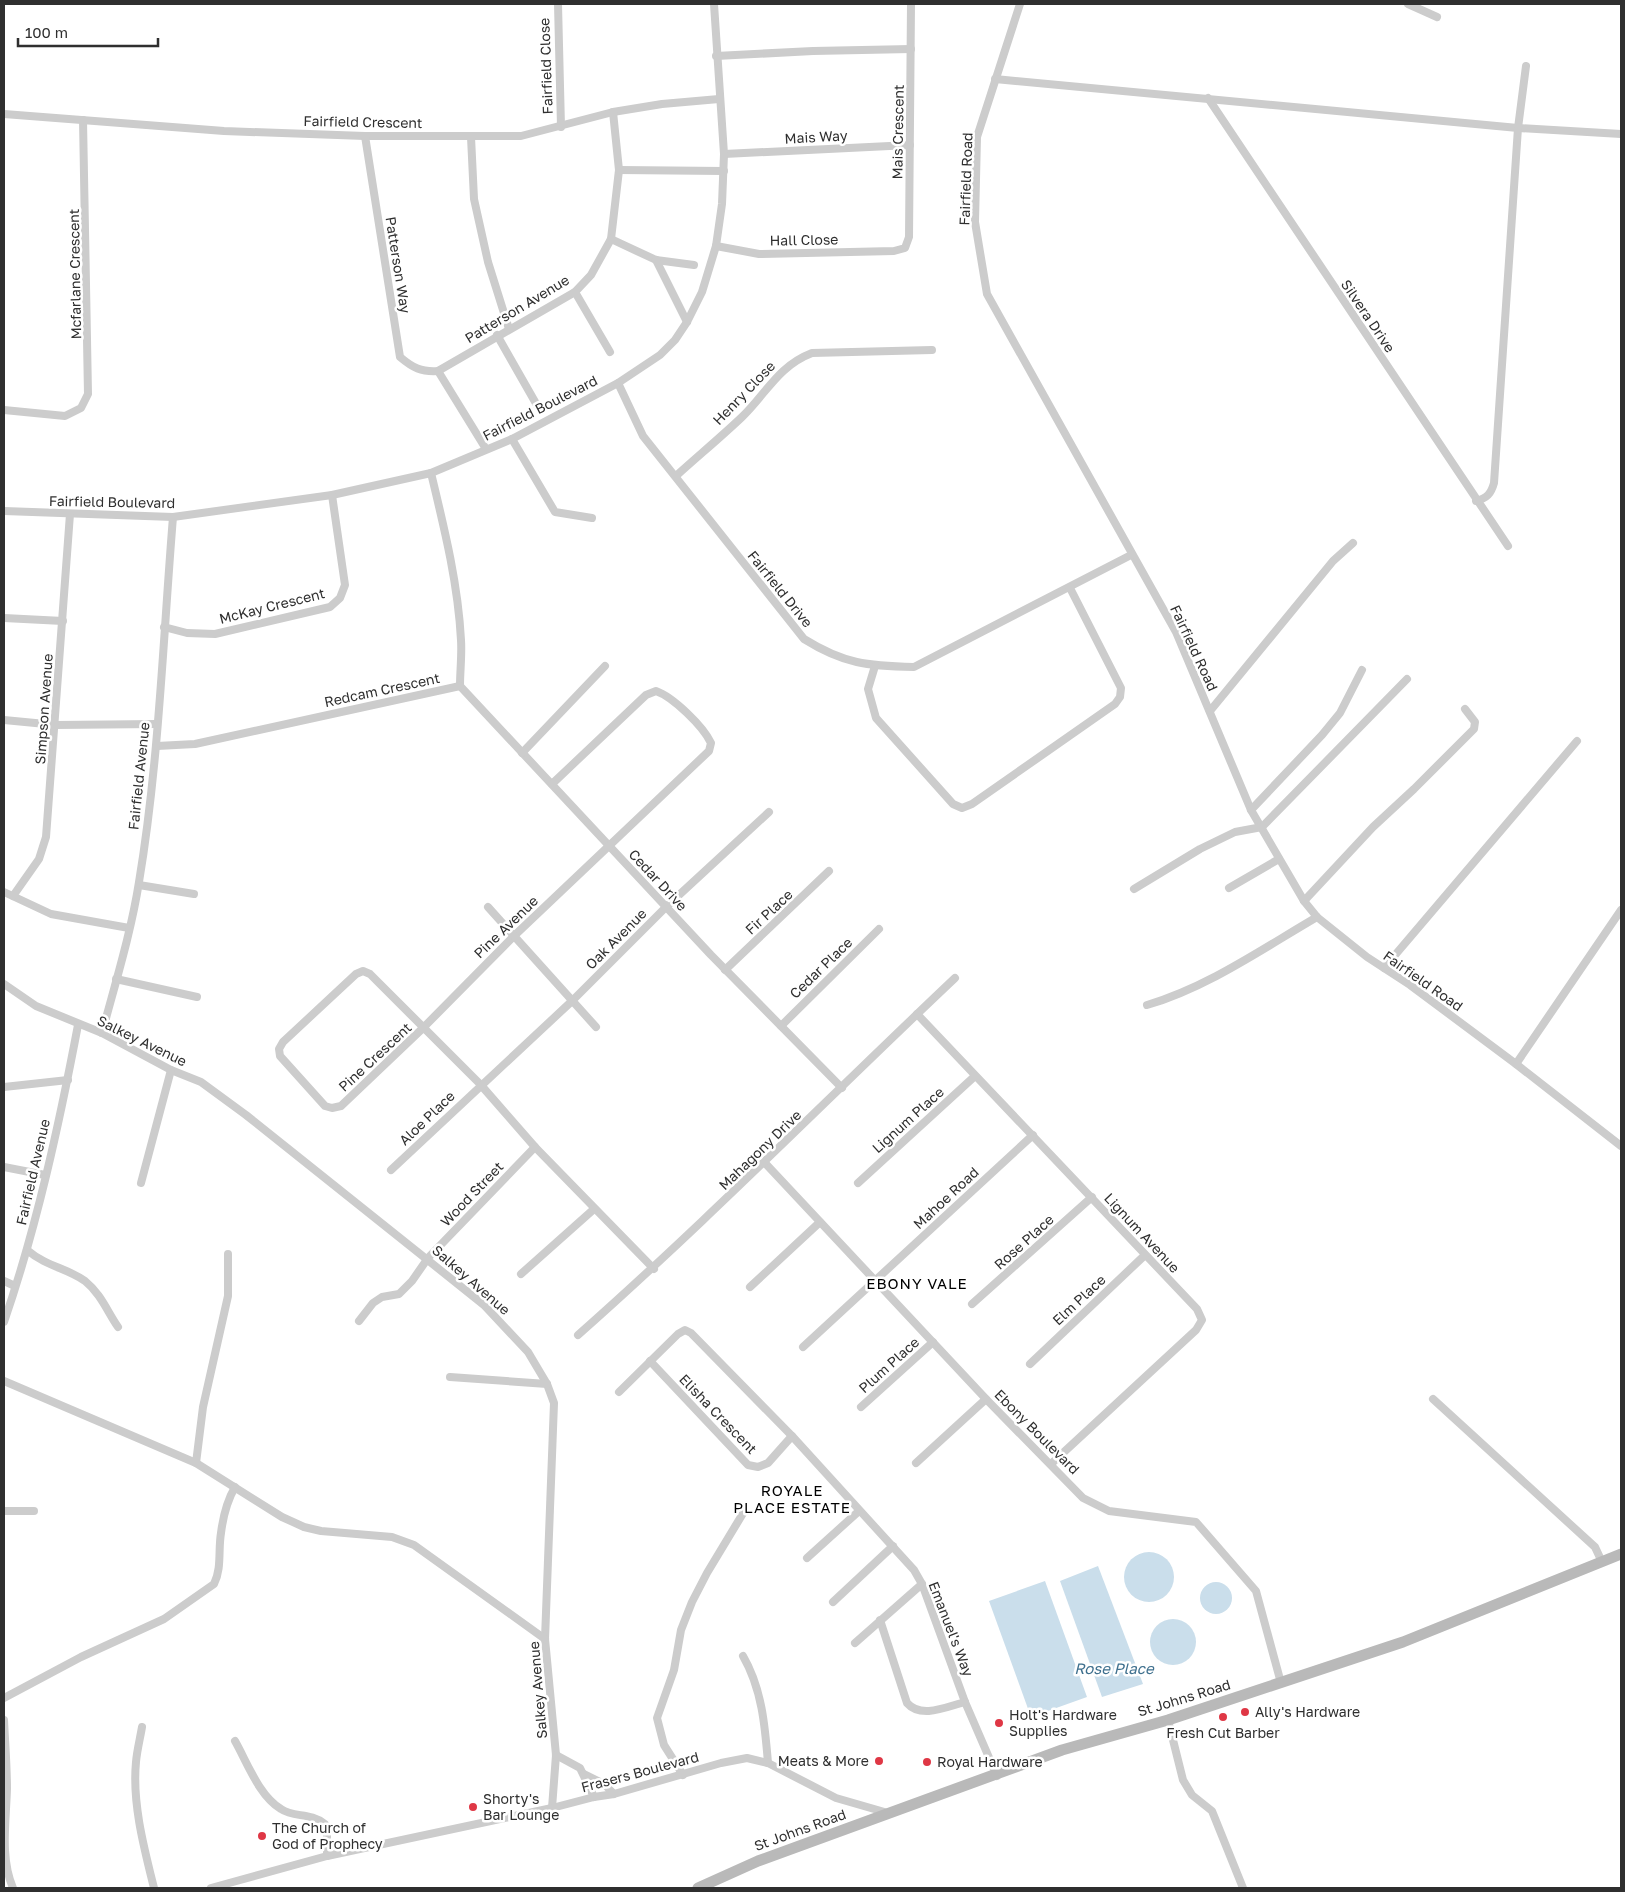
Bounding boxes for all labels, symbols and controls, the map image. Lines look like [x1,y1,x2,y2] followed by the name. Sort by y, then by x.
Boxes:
[18,15,158,47] scale bar
[535,17,556,115] street label: Fairfield Close
[25,23,68,41] text: 100 m
[888,84,907,180] street label: Mais Crescent
[303,112,423,131] street label: Fairfield Crescent
[784,126,848,147] street label: Mais Way
[955,132,976,226] street label: Fairfield Road
[65,209,84,339] street label: Mcfarlane Crescent
[382,215,415,315] street label: Patterson Way
[769,230,839,249] street label: Hall Close
[461,271,572,346] street label: Patterson Avenue
[1338,276,1399,355] street label: Silvera Drive
[709,357,778,428] street label: Henry Close
[480,371,600,444] street label: Fairfield Boulevard
[49,492,175,511] street label: Fairfield Boulevard
[744,547,816,630] street label: Fairfield Drive
[217,584,327,627] street label: McKay Crescent
[1167,602,1222,694] street label: Fairfield Road
[31,653,56,765] street label: Simpson Avenue
[323,669,441,710] street label: Redcam Crescent
[124,721,153,831] street label: Fairfield Avenue
[626,845,691,914] street label: Cedar Drive
[742,886,796,938] street label: Fir Place
[470,892,541,961] street label: Pine Avenue
[582,905,650,973] street label: Oak Avenue
[786,934,855,1002] street label: Cedar Place
[1380,947,1466,1014] street label: Fairfield Road
[95,1012,190,1070] street label: Salkey Avenue
[335,1019,415,1095] street label: Pine Crescent
[868,1083,947,1156] street label: Lignum Place
[395,1087,458,1148] street label: Aloe Place
[715,1106,804,1193] street label: Mahagony Drive
[12,1117,53,1227] street label: Fairfield Avenue
[437,1158,507,1229] street label: Wood Street
[910,1163,982,1232] street label: Mahoe Road
[1101,1189,1184,1276] street label: Lignum Avenue
[990,1211,1057,1273] street label: Rose Place
[429,1241,514,1318] street label: Salkey Avenue
[1049,1271,1109,1328] street label: Elm Place
[866,1274,968,1292] district label: EBONY VALE
[855,1333,922,1396] street label: Plum Place
[676,1370,761,1457] street label: Elisha Crescent
[991,1386,1083,1478] street label: Ebony Boulevard
[733,1481,851,1516] district label: ROYALE PLACE ESTATE
[926,1579,977,1679] street label: Emanuel's Way
[525,1641,550,1739] street label: Salkey Avenue
[1074,1659,1155,1677] water label: Rose Place
[1135,1675,1232,1720] street label: St Johns Road
[1255,1703,1360,1720] place label: Ally's Hardware
[1009,1706,1117,1739] place label: Holt's Hardware Supplies
[1239,1706,1251,1718] marker: Ally's Hardware
[1217,1711,1229,1723] marker: Fresh Cut Barber
[993,1717,1005,1729] marker: Holt's Hardware Supplies
[1166,1724,1280,1741] place label: Fresh Cut Barber
[579,1748,701,1795] street label: Frasers Boulevard
[778,1752,869,1769] place label: Meats & More
[937,1753,1043,1770] place label: Royal Hardware
[873,1755,885,1767] marker: Meats & More
[921,1756,933,1768] marker: Royal Hardware
[483,1790,559,1823] place label: Shorty's Bar Lounge
[467,1801,479,1813] marker: Shorty's Bar Lounge
[752,1805,848,1854] street label: St Johns Road
[272,1819,383,1852] place label: The Church of God of Prophecy
[256,1830,268,1842] marker: The Church of God of Prophecy

